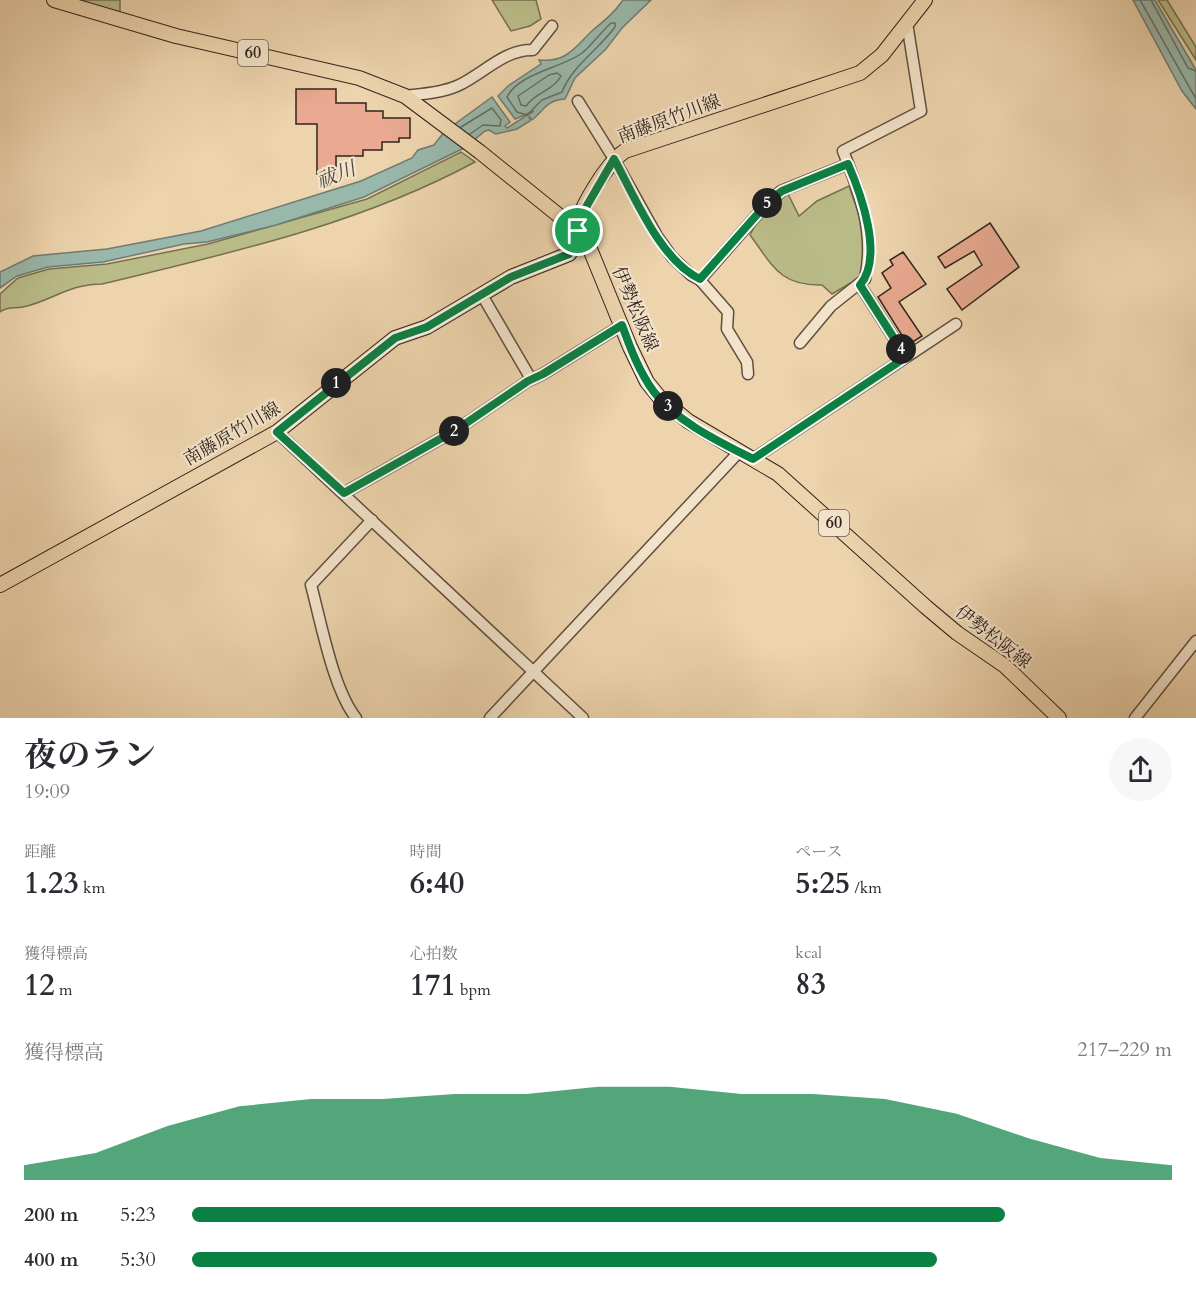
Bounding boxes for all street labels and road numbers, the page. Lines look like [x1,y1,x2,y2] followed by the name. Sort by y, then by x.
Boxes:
[238,40,268,66] road number: 60
[614,89,724,149] street label: 南藤原竹川線
[606,263,664,355] street label: 伊勢松阪線
[179,396,285,472] street label: 南藤原竹川線
[819,510,849,536] road number: 60
[950,599,1036,675] street label: 伊勢松阪線

